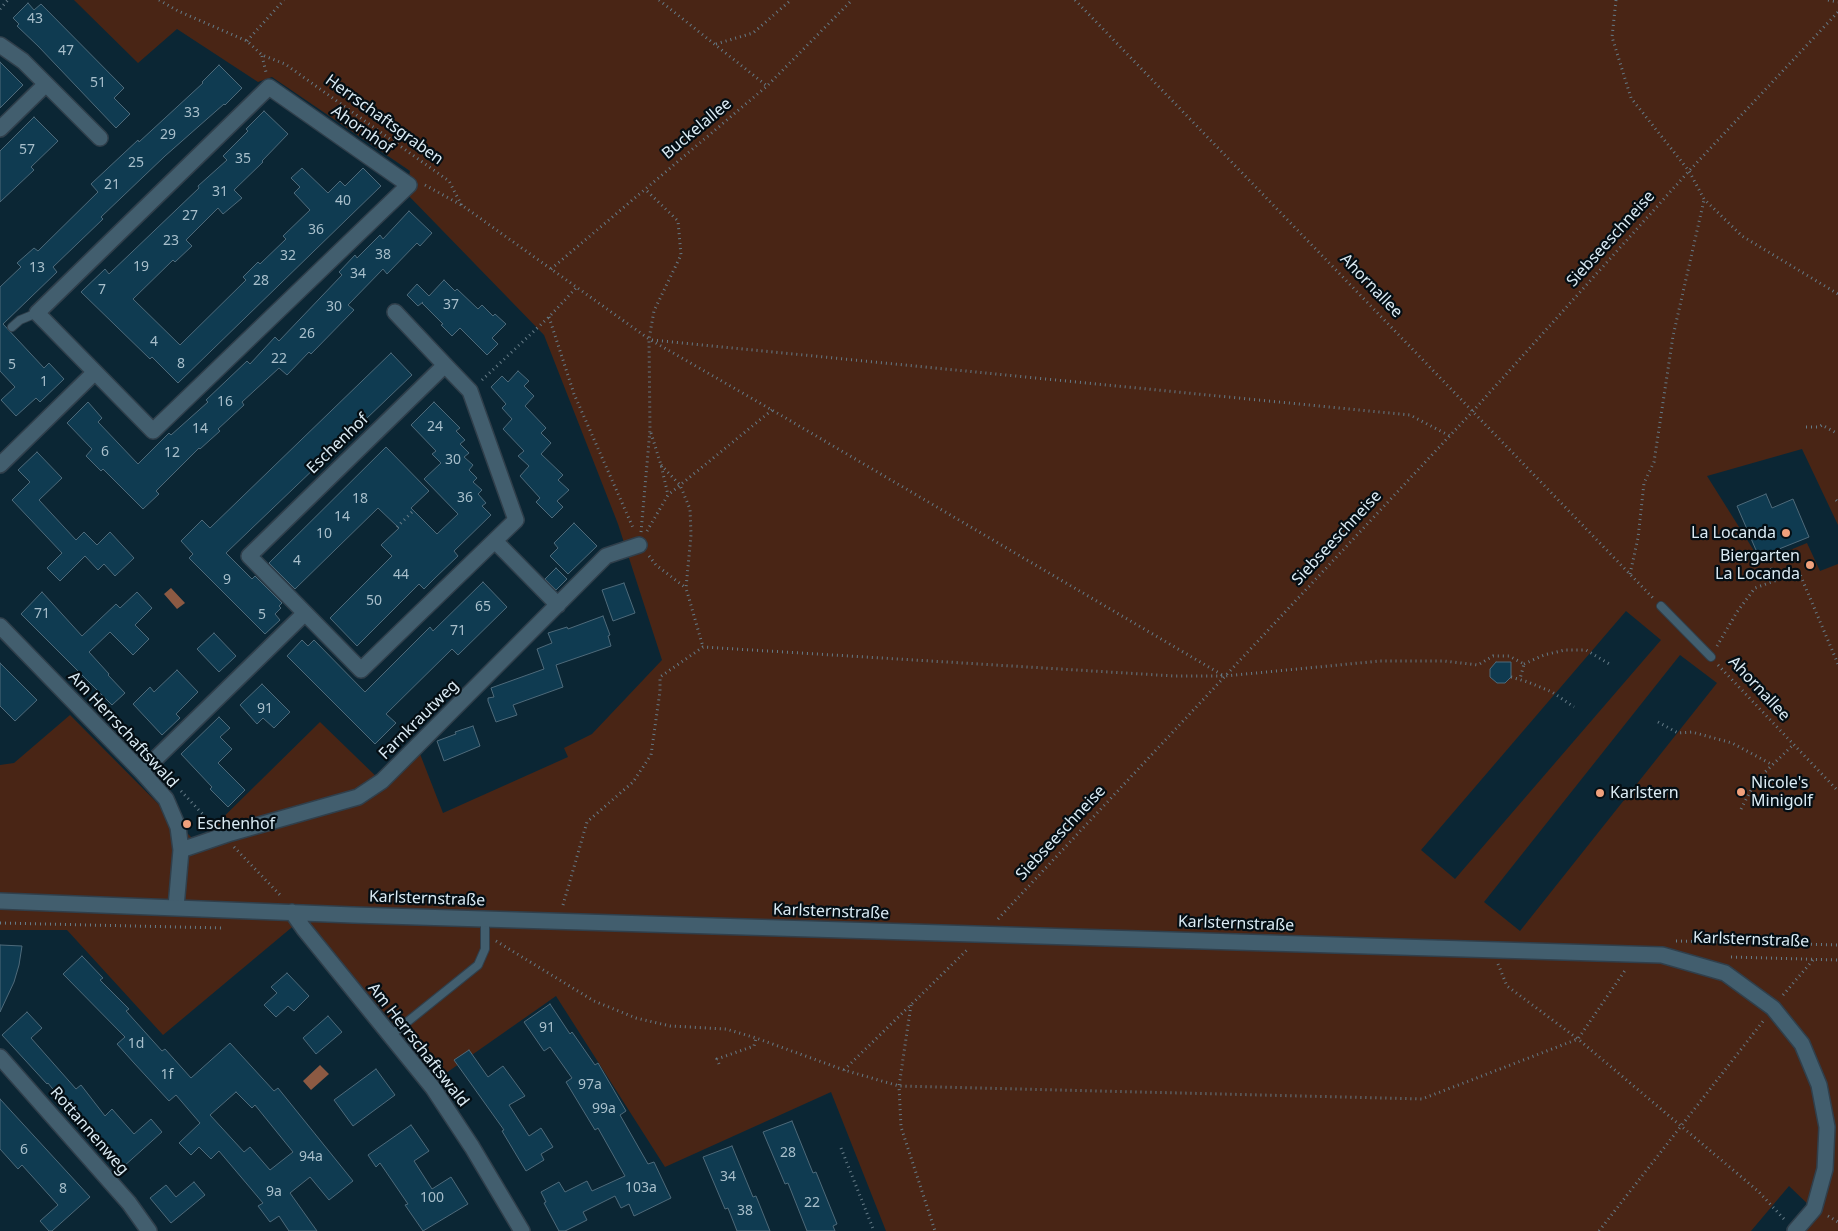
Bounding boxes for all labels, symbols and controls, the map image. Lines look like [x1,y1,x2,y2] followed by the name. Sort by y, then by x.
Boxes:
[27,11,43,27] house number: 43
[58,43,74,59] house number: 47
[321,71,447,169] street label: Herrschaftsgraben
[90,75,106,91] house number: 51
[658,94,736,164] street label: Buckelallee
[327,102,397,158] street label: Ahornhof
[184,105,200,121] house number: 33
[160,127,176,143] house number: 29
[19,142,35,158] house number: 57
[235,151,251,167] house number: 35
[128,155,144,171] house number: 25
[104,177,120,193] house number: 21
[212,184,228,200] house number: 31
[1563,187,1659,291] street label: Siebseeschneise
[335,193,351,209] house number: 40
[182,208,198,224] house number: 27
[308,222,324,238] house number: 36
[163,233,179,249] house number: 23
[375,247,391,263] house number: 38
[280,248,296,264] house number: 32
[1336,250,1406,322] street label: Ahornallee
[133,259,149,275] house number: 19
[29,260,45,276] house number: 13
[350,266,366,282] house number: 34
[253,273,269,289] house number: 28
[98,282,106,298] house number: 7
[443,297,459,313] house number: 37
[326,299,342,315] house number: 30
[299,326,315,342] house number: 26
[150,334,158,350] house number: 4
[271,351,287,367] house number: 22
[177,356,185,372] house number: 8
[8,357,16,373] house number: 5
[40,374,48,390] house number: 1
[217,394,233,410] house number: 16
[303,410,373,478] street label: Eschenhof
[427,419,443,435] house number: 24
[192,421,208,437] house number: 14
[101,444,109,460] house number: 6
[164,445,180,461] house number: 12
[445,452,461,468] house number: 30
[1288,487,1386,589] street label: Siebseeschneise
[457,490,473,506] house number: 36
[352,491,368,507] house number: 18
[334,509,350,525] house number: 14
[1691,523,1776,543] place label: La Locanda
[316,526,332,542] house number: 10
[1780,527,1792,539] marker: La Locanda
[1715,546,1800,584] place label: Biergarten La Locanda
[293,553,301,569] house number: 4
[1804,559,1816,571] marker: Biergarten La Locanda
[393,567,409,583] house number: 44
[223,572,231,588] house number: 9
[366,593,382,609] house number: 50
[475,599,491,615] house number: 65
[34,606,50,622] house number: 71
[258,607,266,623] house number: 5
[450,623,466,639] house number: 71
[1724,653,1794,725] street label: Ahornallee
[64,668,182,792] street label: Am Herrschaftswald
[375,676,463,764] street label: Farnkrautweg
[257,701,273,717] house number: 91
[1751,773,1813,811] place label: Nicole's Minigolf
[1012,782,1110,884] street label: Siebseeschneise
[1610,783,1679,803] place label: Karlstern
[1735,786,1747,798] marker: Nicole's Minigolf
[1594,787,1606,799] marker: Karlstern
[197,814,275,834] place label: Eschenhof
[181,818,193,830] marker: Eschenhof
[369,887,485,911] street label: Karlsternstraße
[773,900,889,924] street label: Karlsternstraße
[1178,912,1294,936] street label: Karlsternstraße
[1693,928,1809,952] street label: Karlsternstraße
[364,979,472,1111] street label: Am Herrschaftswald
[539,1020,555,1036] house number: 91
[128,1036,144,1052] house number: 1d
[161,1067,173,1083] house number: 1f
[578,1077,602,1093] house number: 97a
[46,1083,132,1179] street label: Rottannenweg
[592,1101,616,1117] house number: 99a
[20,1142,28,1158] house number: 6
[780,1145,796,1161] house number: 28
[299,1149,323,1165] house number: 94a
[720,1169,736,1185] house number: 34
[625,1180,657,1196] house number: 103a
[59,1181,67,1197] house number: 8
[266,1184,282,1200] house number: 9a
[420,1190,444,1206] house number: 100
[804,1195,820,1211] house number: 22
[737,1203,753,1219] house number: 38

